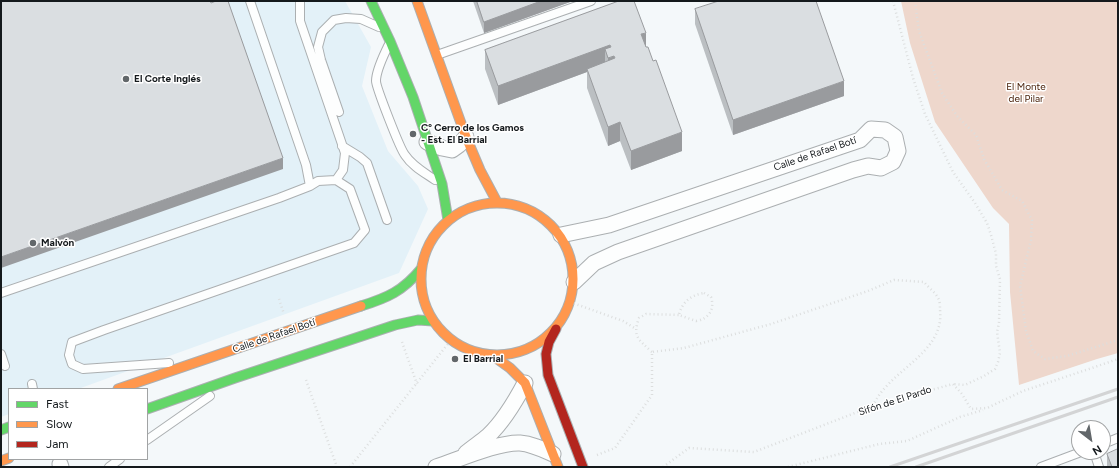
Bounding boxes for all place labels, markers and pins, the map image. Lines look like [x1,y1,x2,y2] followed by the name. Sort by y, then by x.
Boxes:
[134,73,201,85] place label: El Corte Inglés
[121,74,131,84] marker: El Corte Inglés
[421,122,524,146] place label: Cº Cerro de los Gamos - Est. El Barrial
[408,129,418,139] marker: Cº Cerro de los Gamos - Est. El Barrial
[41,237,74,249] place label: Malvón
[28,238,38,248] marker: Malvón
[463,353,503,365] place label: El Barrial
[450,354,460,364] marker: El Barrial

